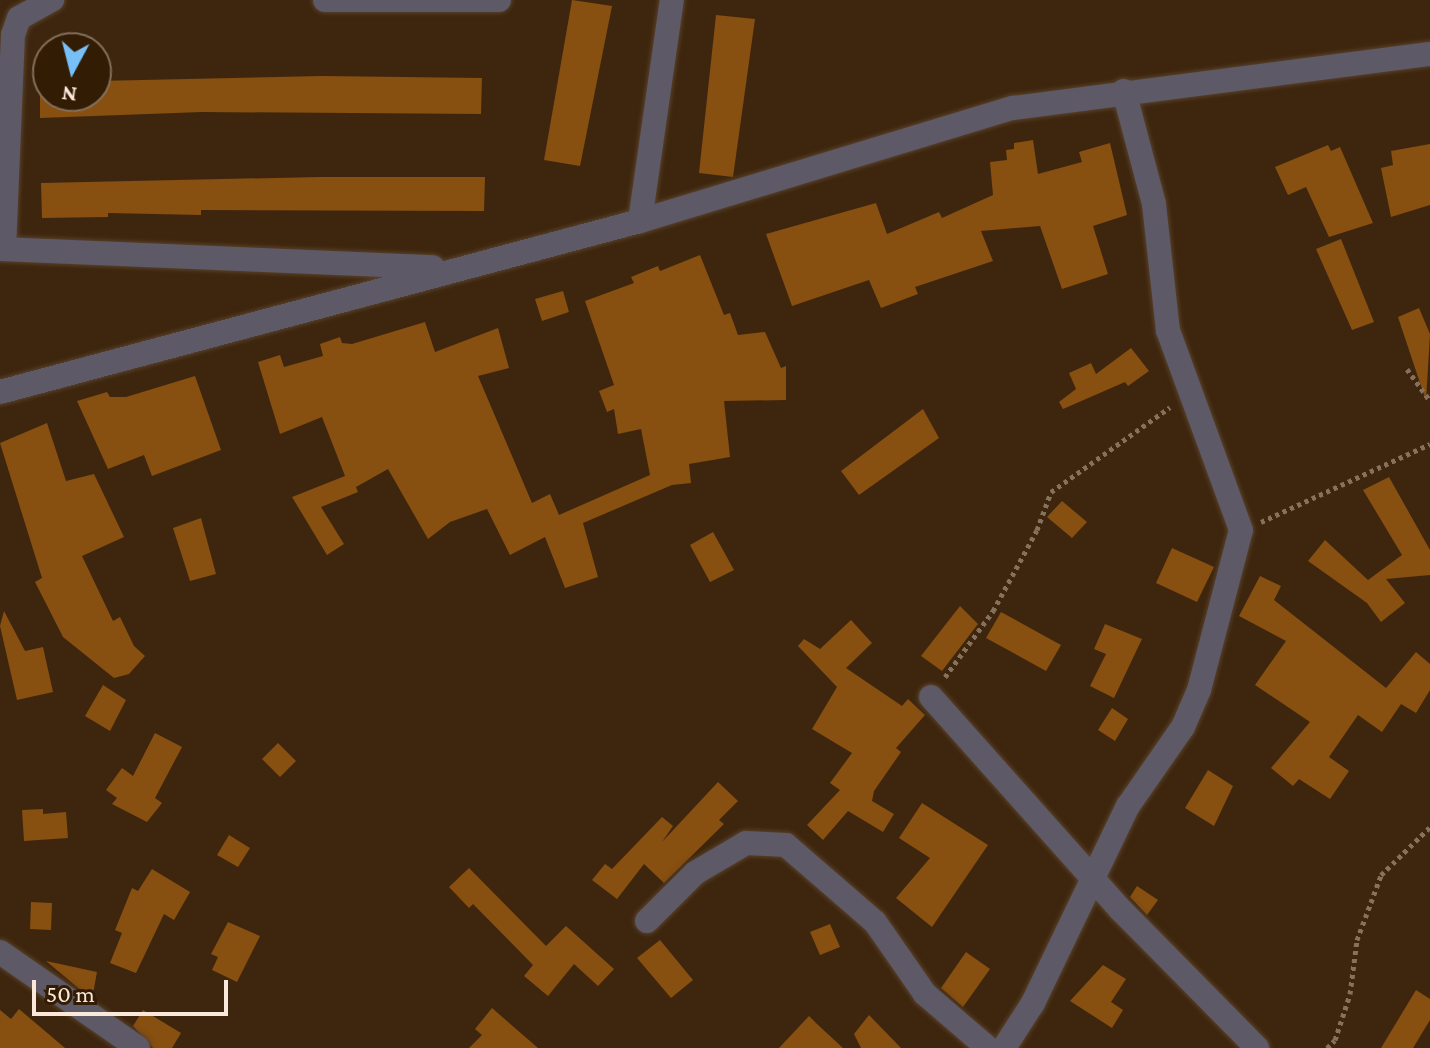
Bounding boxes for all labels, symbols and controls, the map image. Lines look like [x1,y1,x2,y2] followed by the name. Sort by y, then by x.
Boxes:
[32,32,112,112] north arrow
[60,81,78,108] text: N
[36,964,232,1014] scale bar
[46,980,95,1007] text: 50 m

